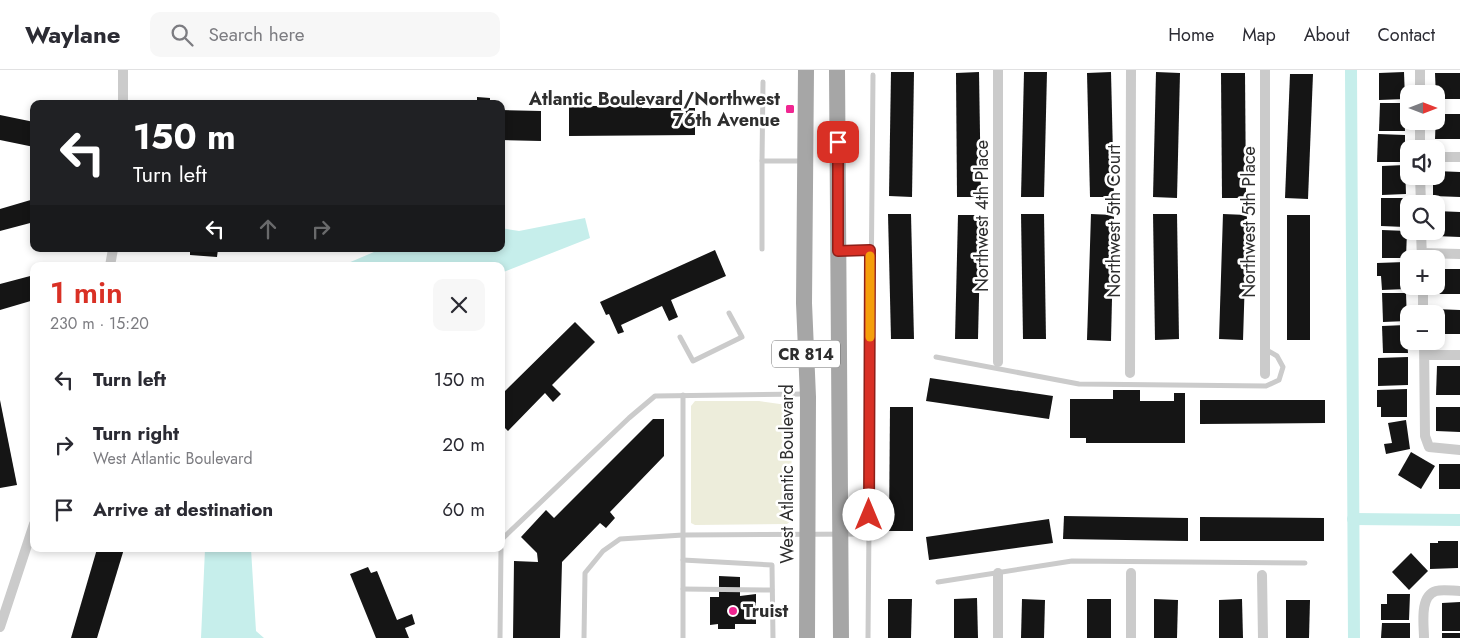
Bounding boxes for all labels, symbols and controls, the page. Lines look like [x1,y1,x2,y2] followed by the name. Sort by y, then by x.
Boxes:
[150,12,500,57] search box
[25,17,120,52] text: Waylane
[168,21,196,49] icon: search
[208,21,305,48] text: Search here
[1168,22,1214,48] text: Home
[1242,22,1276,48] text: Map
[1304,22,1349,48] text: About
[1377,22,1435,48] text: Contact
[1400,85,1445,130] north arrow
[1400,85,1445,350] map controls
[528,86,780,133] place label: Atlantic Boulevard/Northwest 76th Avenue
[784,103,796,115] marker: Atlantic Boulevard/Northwest 76th Avenue
[133,112,236,162] text: 150 m
[50,120,115,185] icon: left
[817,121,859,163] pin
[824,128,852,156] icon: arrive
[969,140,995,292] street label: Northwest 4th Place
[1400,140,1445,185] button: sound
[1101,144,1127,298] street label: Northwest 5th Court
[1236,146,1262,298] street label: Northwest 5th Place
[133,158,207,190] text: Turn left
[1400,195,1445,240] button: search
[201,215,229,243] icon: left
[254,215,282,243] icon: ahead
[307,215,335,243] icon: right
[1400,250,1445,295] button: +
[50,271,123,314] text: 1 min
[433,279,485,331] button: close
[1400,305,1445,350] button: −
[50,312,149,335] text: 230 m · 15:20
[772,340,840,368] road number: CR 814
[50,366,78,394] icon: left
[93,366,166,393] text: Turn left
[434,366,485,393] text: 150 m
[774,384,800,564] street label: West Atlantic Boulevard
[93,420,179,447] text: Turn right
[50,431,78,459] icon: right
[442,431,485,458] text: 20 m
[93,447,253,470] text: West Atlantic Boulevard
[842,488,894,540] position arrow
[50,496,78,524] icon: arrive
[93,496,273,523] text: Arrive at destination
[442,496,485,523] text: 60 m
[743,598,789,624] place label: Truist
[727,605,739,617] marker: Truist

